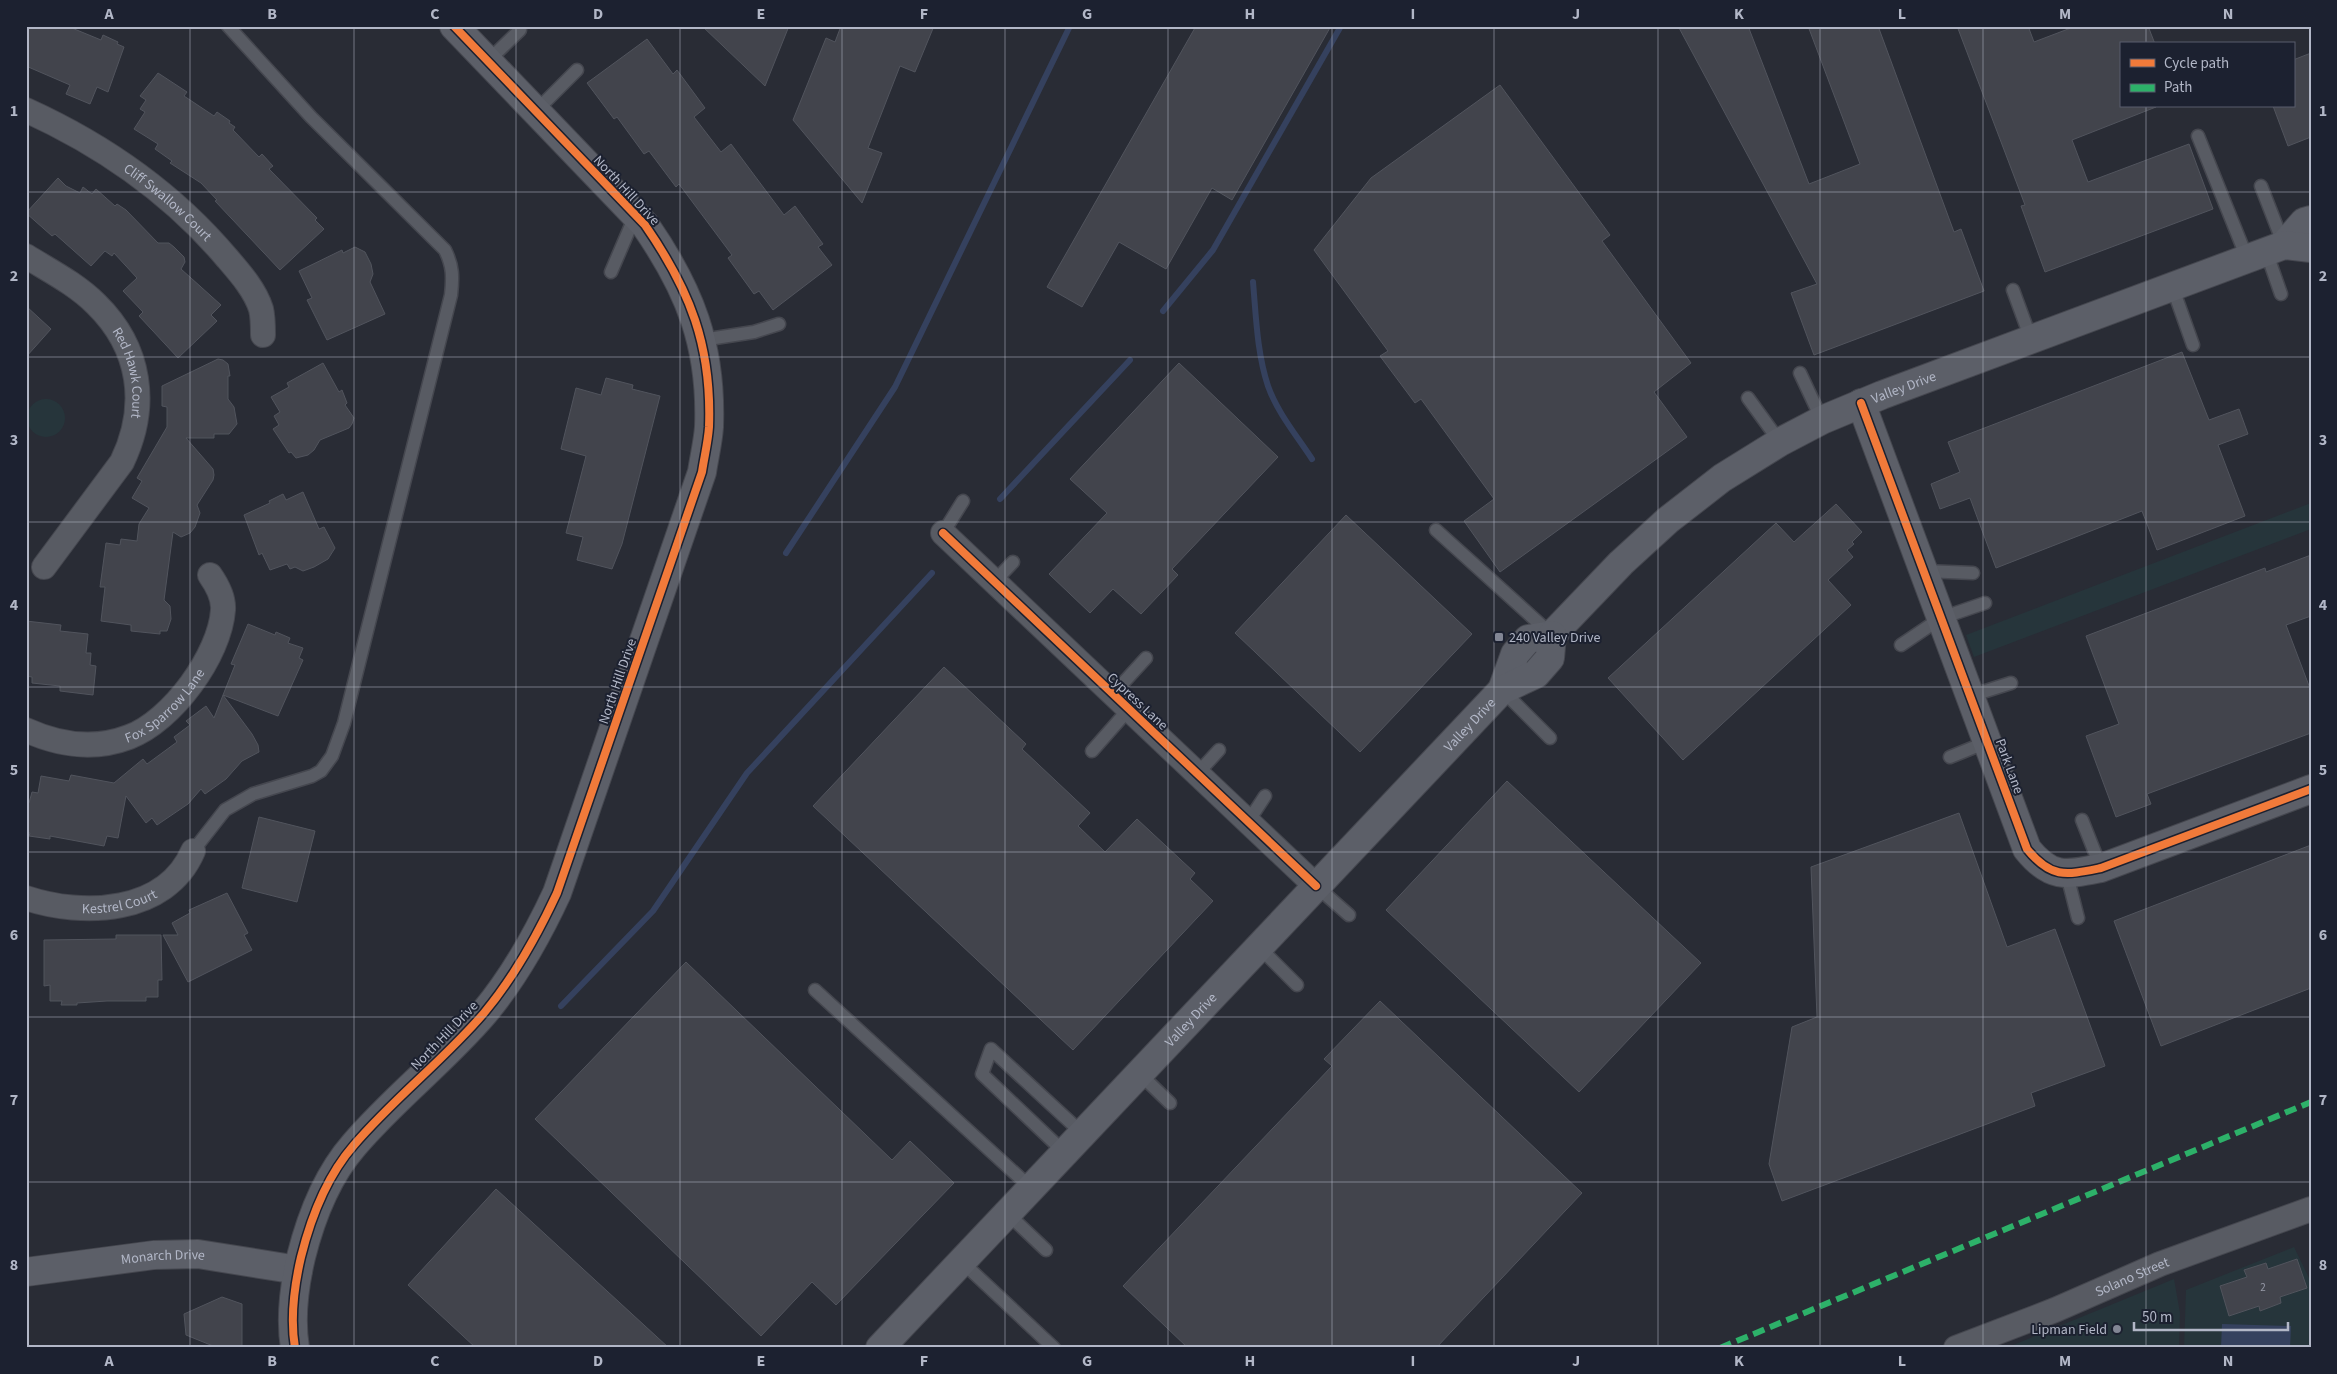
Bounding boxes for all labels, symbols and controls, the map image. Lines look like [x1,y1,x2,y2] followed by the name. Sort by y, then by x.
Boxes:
[103,3,114,25] text: A
[267,3,277,25] text: B
[430,3,440,25] text: C
[593,3,603,25] text: D
[757,3,765,25] text: E
[920,3,928,25] text: F
[1082,3,1092,25] text: G
[1245,3,1255,25] text: H
[1411,3,1415,25] text: I
[1572,3,1580,25] text: J
[1734,3,1744,25] text: K
[1898,3,1906,25] text: L
[2059,3,2071,25] text: M
[2223,3,2233,25] text: N
[2120,42,2294,108] legend
[2164,53,2229,74] text: Cycle path
[2164,77,2192,98] text: Path
[10,100,18,122] text: 1
[2319,100,2327,122] text: 1
[588,151,664,230] street label: North Hill Drive
[119,159,216,246] street label: Cliff Swallow Court
[10,265,18,287] text: 2
[2319,265,2327,287] text: 2
[107,324,147,420] street label: Red Hawk Court
[1868,367,1939,409] street label: Valley Drive
[10,429,18,451] text: 3
[2319,429,2327,451] text: 3
[10,594,19,616] text: 4
[2319,594,2328,616] text: 4
[1509,628,1601,648] place label: 240 Valley Drive
[1493,631,1505,643] marker: 240 Valley Drive
[594,636,642,727] street label: North Hill Drive
[122,665,210,749] street label: Fox Sparrow Lane
[1102,668,1172,735] street label: Cypress Lane
[1440,694,1501,757] street label: Valley Drive
[1990,736,2028,797] street label: Park Lane
[10,759,18,781] text: 5
[2319,759,2327,781] text: 5
[82,885,161,919] street label: Kestrel Court
[10,924,18,946] text: 6
[2319,924,2327,946] text: 6
[1161,989,1222,1052] street label: Valley Drive
[406,997,483,1075] street label: North Hill Drive
[10,1089,18,1111] text: 7
[2319,1089,2327,1111] text: 7
[120,1245,206,1270] street label: Monarch Drive
[2092,1252,2172,1302] street label: Solano Street
[10,1254,18,1276] text: 8
[2319,1254,2327,1276] text: 8
[2260,1280,2266,1295] house number: 2
[2134,1299,2288,1331] scale bar
[2142,1307,2172,1328] text: 50 m
[2031,1320,2107,1340] place label: Lipman Field
[2111,1323,2123,1335] marker: Lipman Field
[103,1350,114,1372] text: A
[267,1350,277,1372] text: B
[430,1350,440,1372] text: C
[593,1350,603,1372] text: D
[757,1350,765,1372] text: E
[920,1350,928,1372] text: F
[1082,1350,1092,1372] text: G
[1245,1350,1255,1372] text: H
[1411,1350,1415,1372] text: I
[1572,1350,1580,1372] text: J
[1734,1350,1744,1372] text: K
[1898,1350,1906,1372] text: L
[2059,1350,2071,1372] text: M
[2223,1350,2233,1372] text: N

